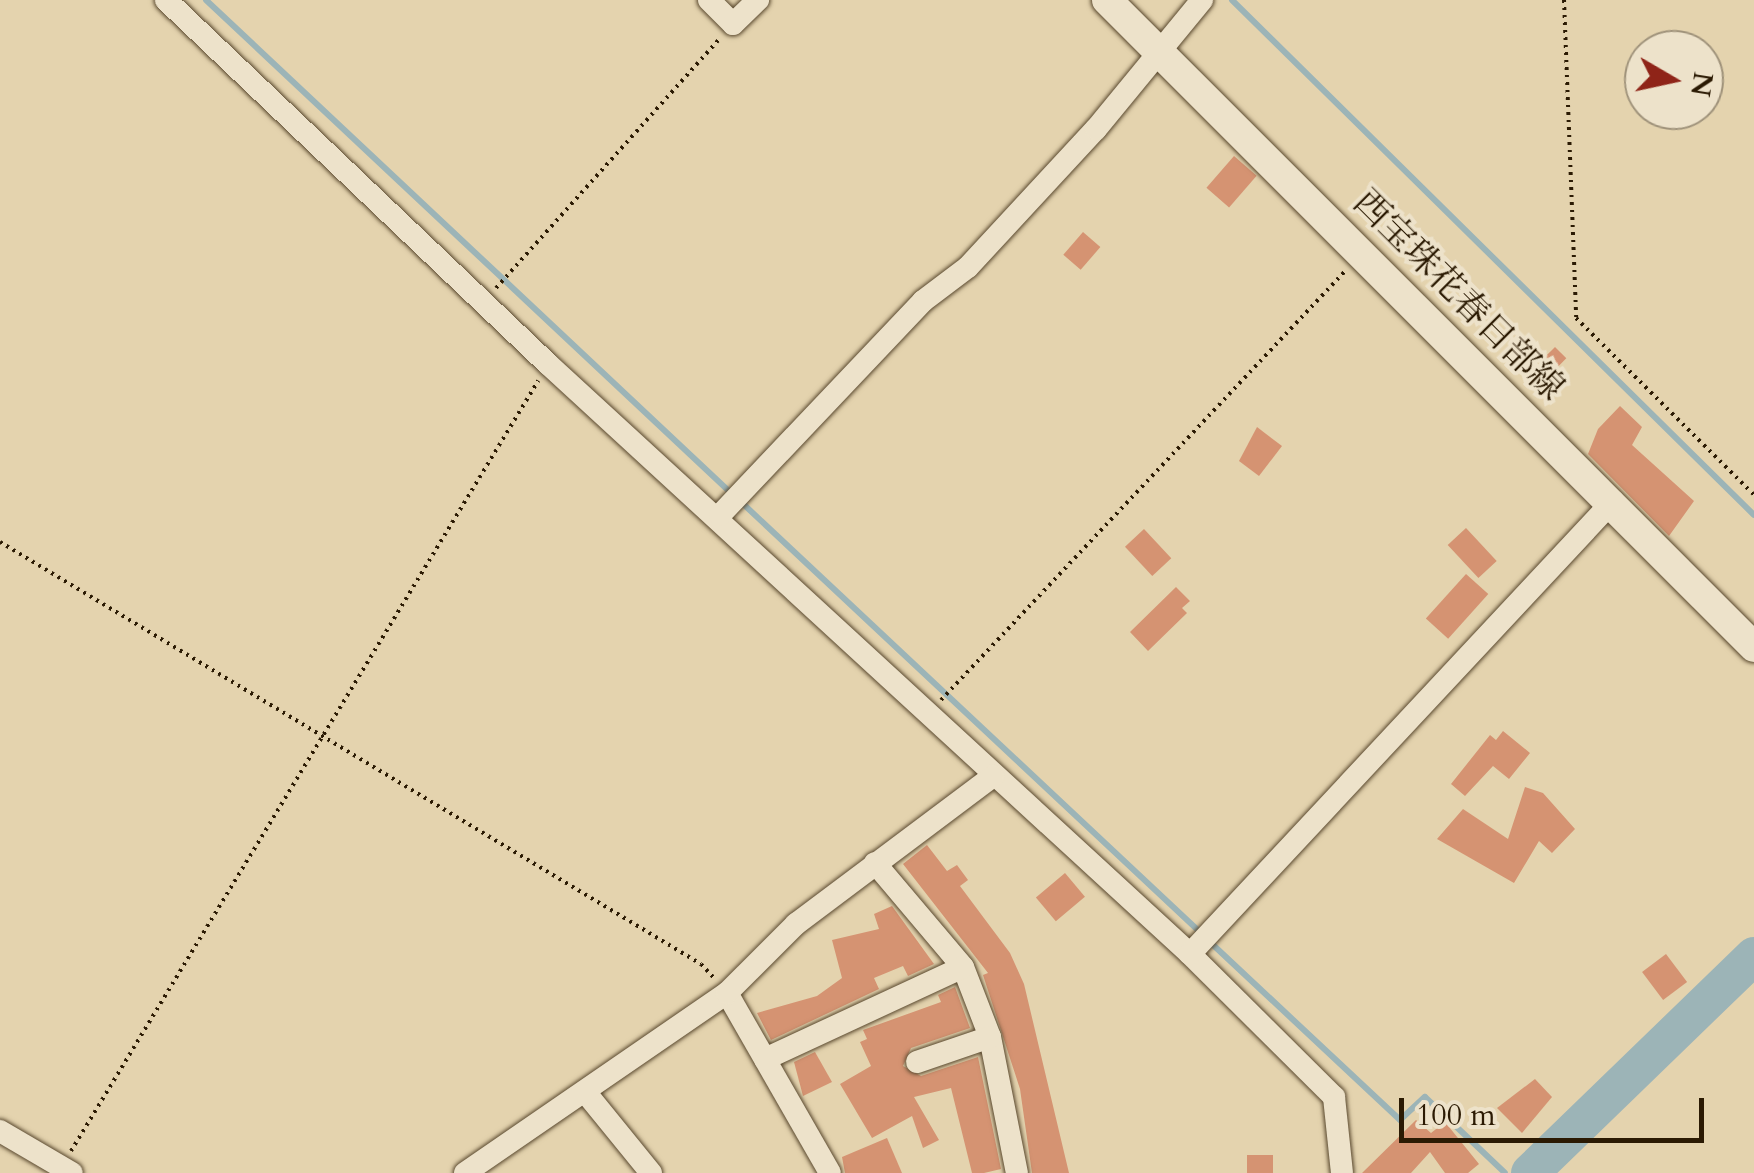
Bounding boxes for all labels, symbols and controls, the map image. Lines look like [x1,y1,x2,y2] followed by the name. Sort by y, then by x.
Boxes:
[1624,30,1724,130] north arrow
[1681,69,1722,99] text: N
[1345,181,1573,409] street label: 西宝珠花春日部線
[1404,1078,1709,1140] scale bar
[1416,1095,1496,1136] text: 100 m

